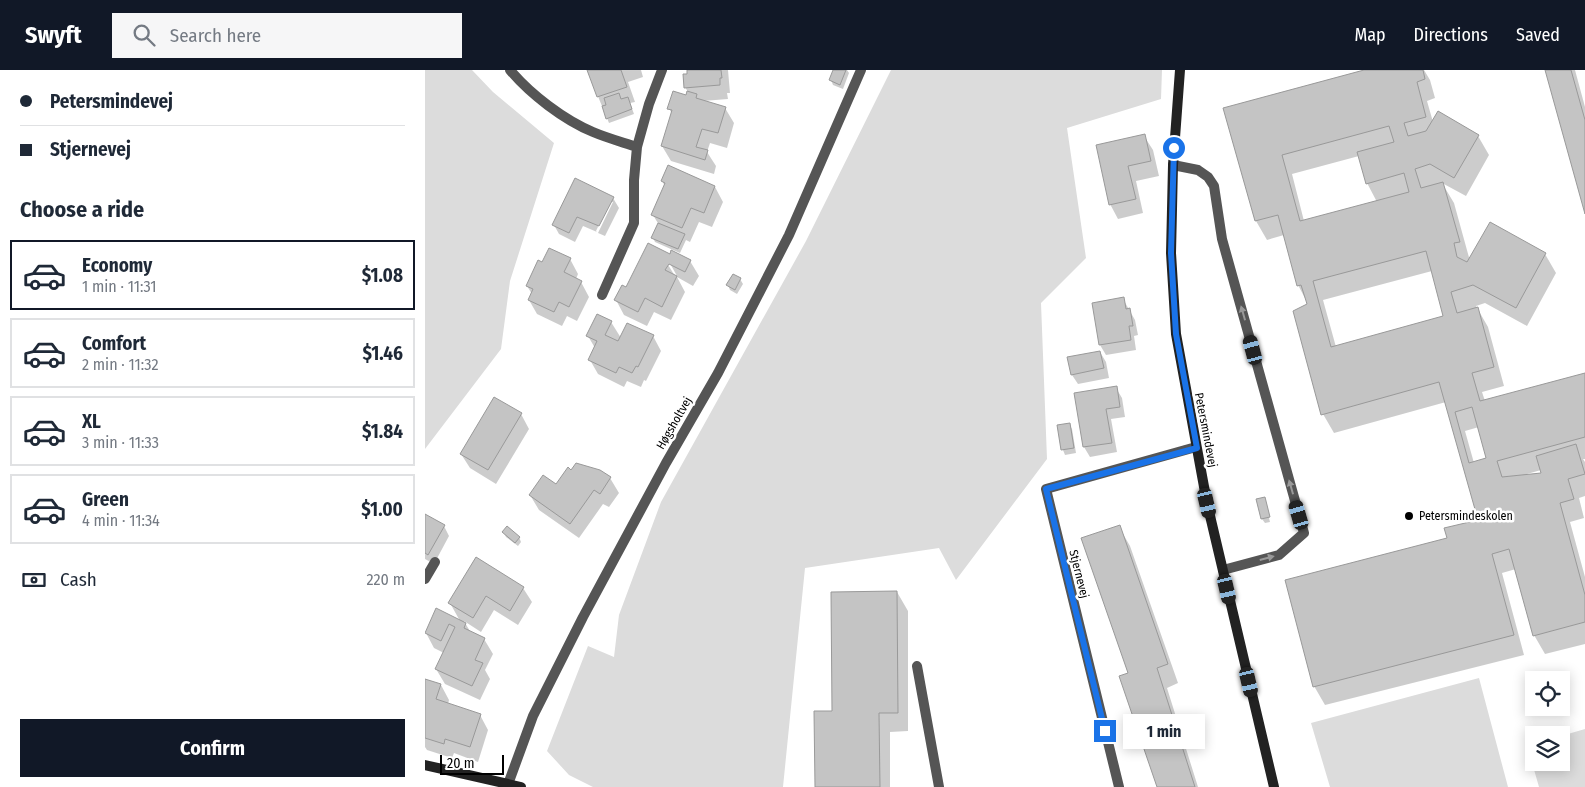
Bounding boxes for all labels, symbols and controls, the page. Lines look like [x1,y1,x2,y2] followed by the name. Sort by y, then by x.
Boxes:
[112,13,462,58] search box
[25,21,82,49] text: Swyft
[130,21,158,49] icon: search
[170,24,261,47] text: Search here
[1354,24,1386,46] text: Map
[1414,24,1488,46] text: Directions
[1516,24,1560,46] text: Saved
[50,90,173,113] text: Petersmindevej
[1163,137,1185,159] route start
[50,138,131,161] text: Stjernevej
[20,196,144,223] text: Choose a ride
[22,253,67,298] icon: car
[82,254,152,277] text: Economy
[362,264,403,287] text: $1.08
[82,277,157,296] text: 1 min · 11:31
[1238,305,1246,320] one-way arrow
[22,331,67,376] icon: car
[82,332,146,355] text: Comfort
[1241,334,1264,366] car
[363,342,403,365] text: $1.46
[82,355,158,374] text: 2 min · 11:32
[1192,391,1220,469] street label: Petersmindevej
[653,394,695,452] street label: Høgsholtvej
[22,409,67,454] icon: car
[82,410,101,433] text: XL
[362,420,403,443] text: $1.84
[82,433,159,452] text: 3 min · 11:33
[1287,479,1295,494] one-way arrow
[22,487,67,532] icon: car
[1196,487,1217,519] car
[82,488,129,511] text: Green
[361,498,403,521] text: $1.00
[1287,499,1310,531] car
[1419,509,1513,523] place label: Petersmindeskolen
[1403,510,1415,522] marker: Petersmindeskolen
[82,511,160,530] text: 4 min · 11:34
[1066,548,1092,600] street label: Stjernevej
[1259,554,1274,562] one-way arrow
[20,566,48,594] icon: cash
[60,568,97,591] text: Cash
[366,570,405,589] text: 220 m
[1216,573,1237,605] car
[1238,666,1259,698] car
[1525,671,1570,771] map controls
[1525,671,1570,716] button: locate
[1123,714,1205,748] callout: 1 min
[20,719,405,777] button: Confirm
[1094,720,1116,742] route end
[1147,722,1181,741] text: 1 min
[1525,726,1570,771] button: layers
[440,752,504,775] scale bar
[447,755,475,772] text: 20 m

